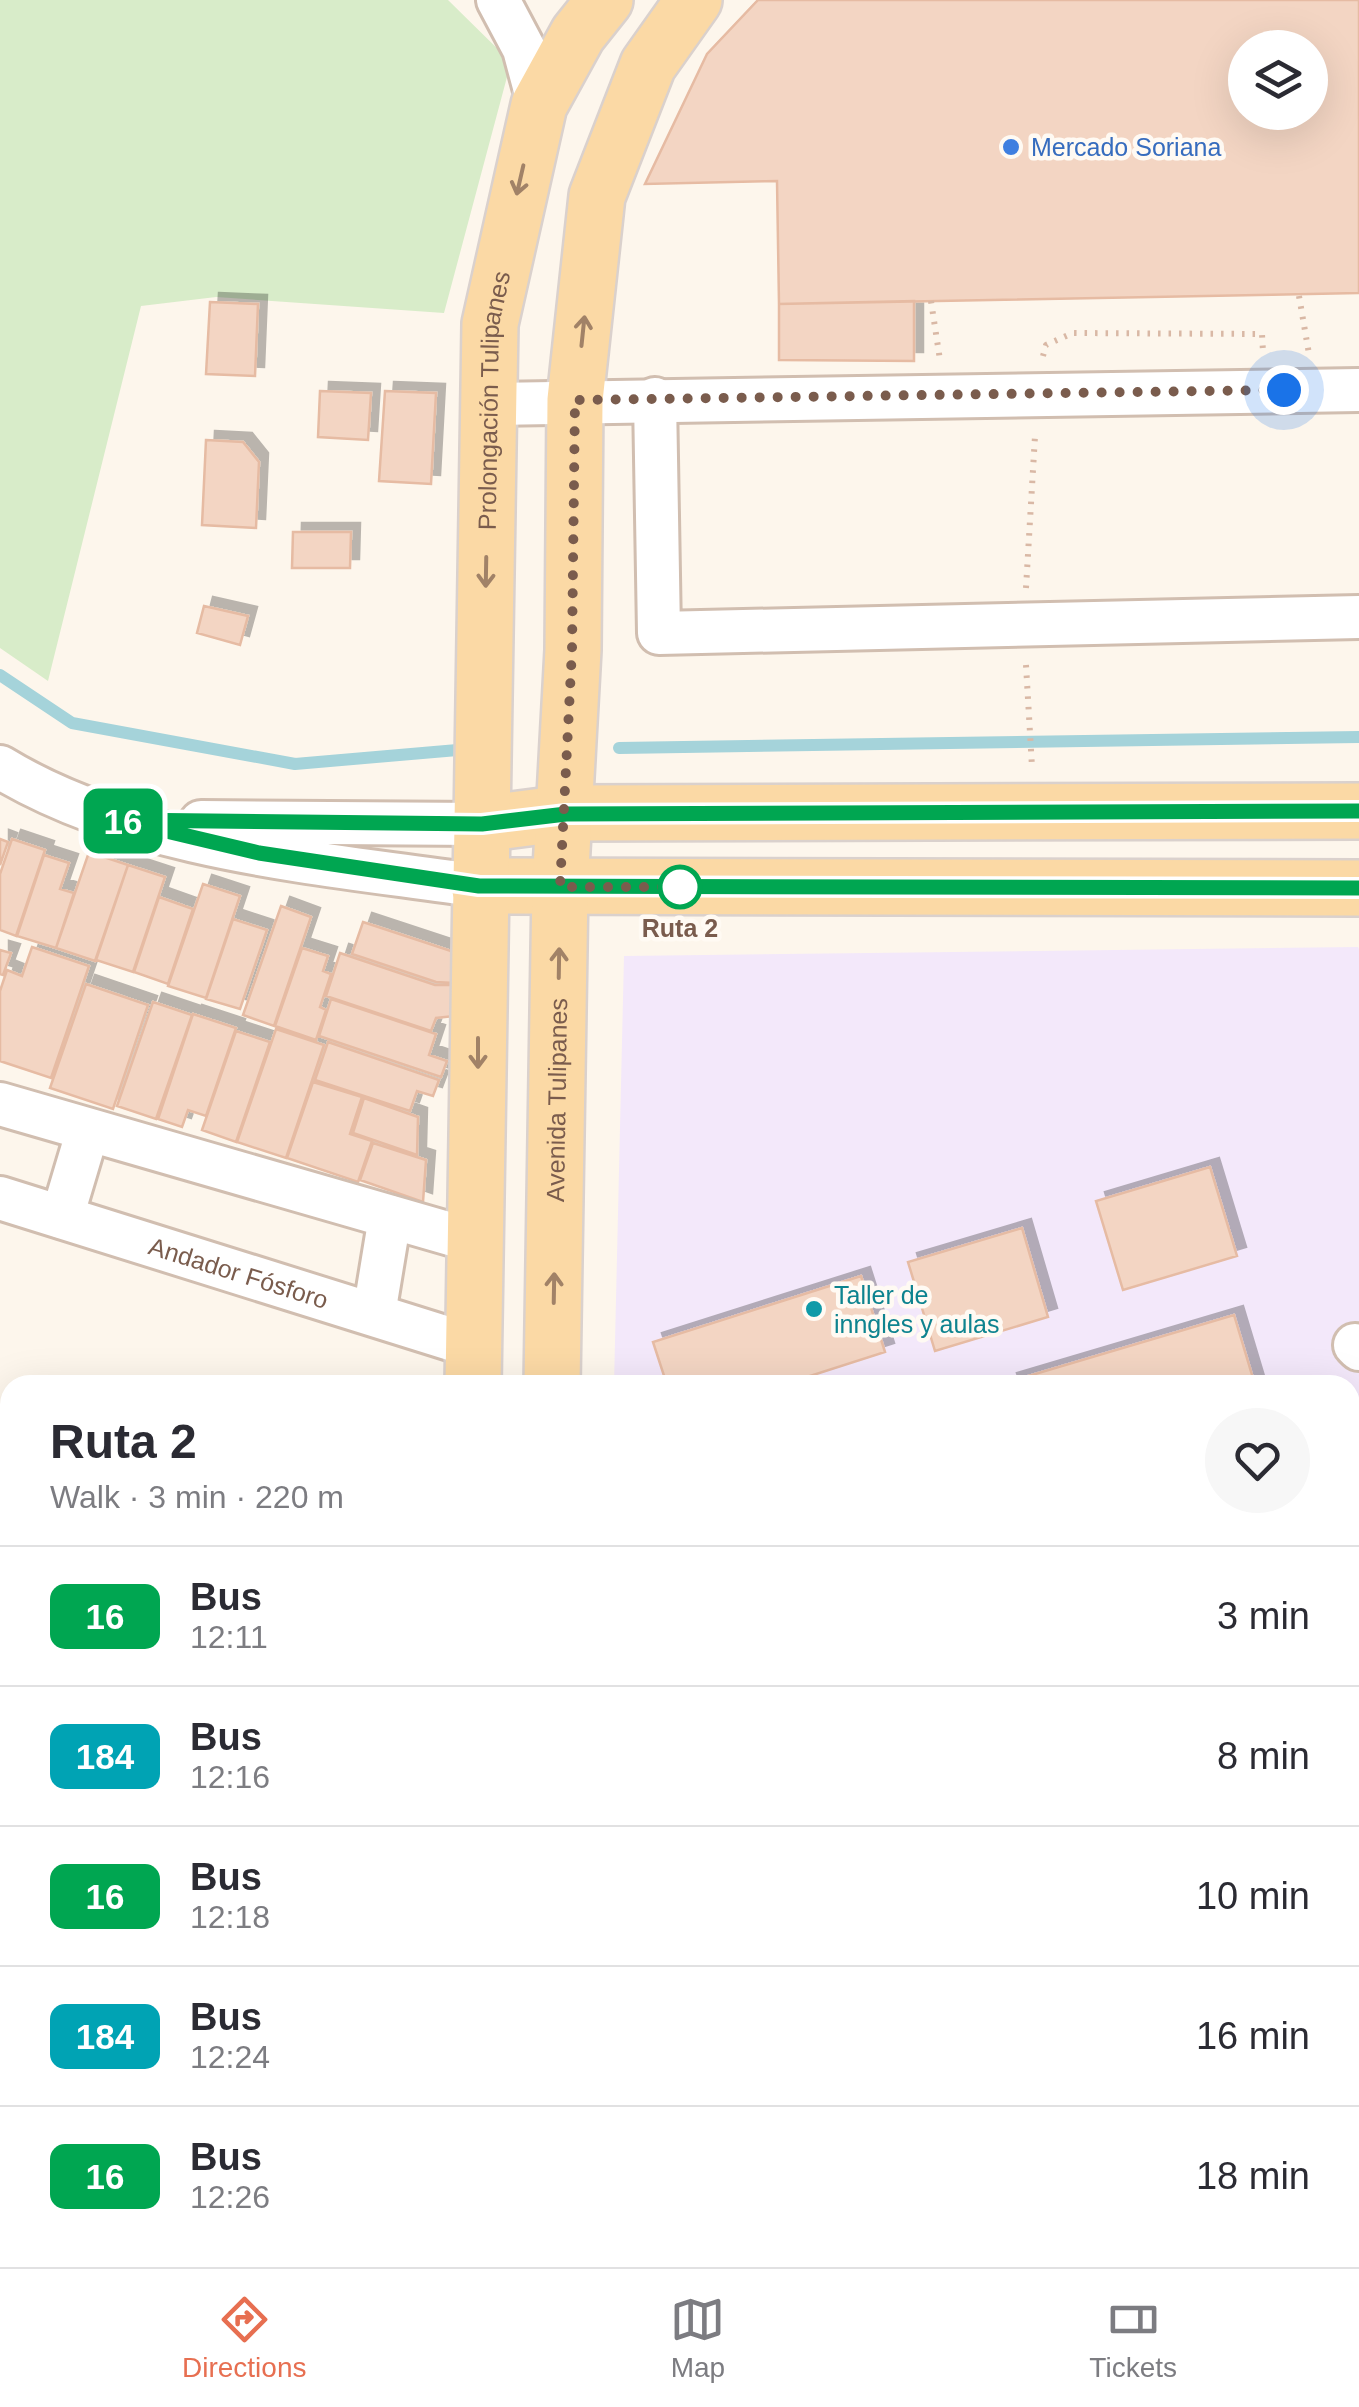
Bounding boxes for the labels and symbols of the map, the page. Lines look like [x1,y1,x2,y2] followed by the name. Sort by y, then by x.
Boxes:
[1031,133,1221,161] place label: Mercado Soriana
[1000,136,1022,158] marker: Mercado Soriana
[510,164,528,196] one-way arrow
[473,268,515,530] street label: Prolongación Tulipanes
[573,316,592,348] one-way arrow
[1259,365,1309,415] your location
[477,556,496,588] one-way arrow
[78,788,168,854] line badge: 16
[659,866,701,908] marker: Ruta 2
[642,914,718,942] place label: Ruta 2
[549,947,568,979] one-way arrow
[541,998,572,1202] street label: Avenida Tulipanes
[469,1037,488,1069] one-way arrow
[146,1231,332,1314] street label: Andador Fósforo
[544,1272,563,1304] one-way arrow
[834,1281,999,1338] place label: Taller de inngles y aulas
[803,1298,825,1320] marker: Taller de inngles y aulas

